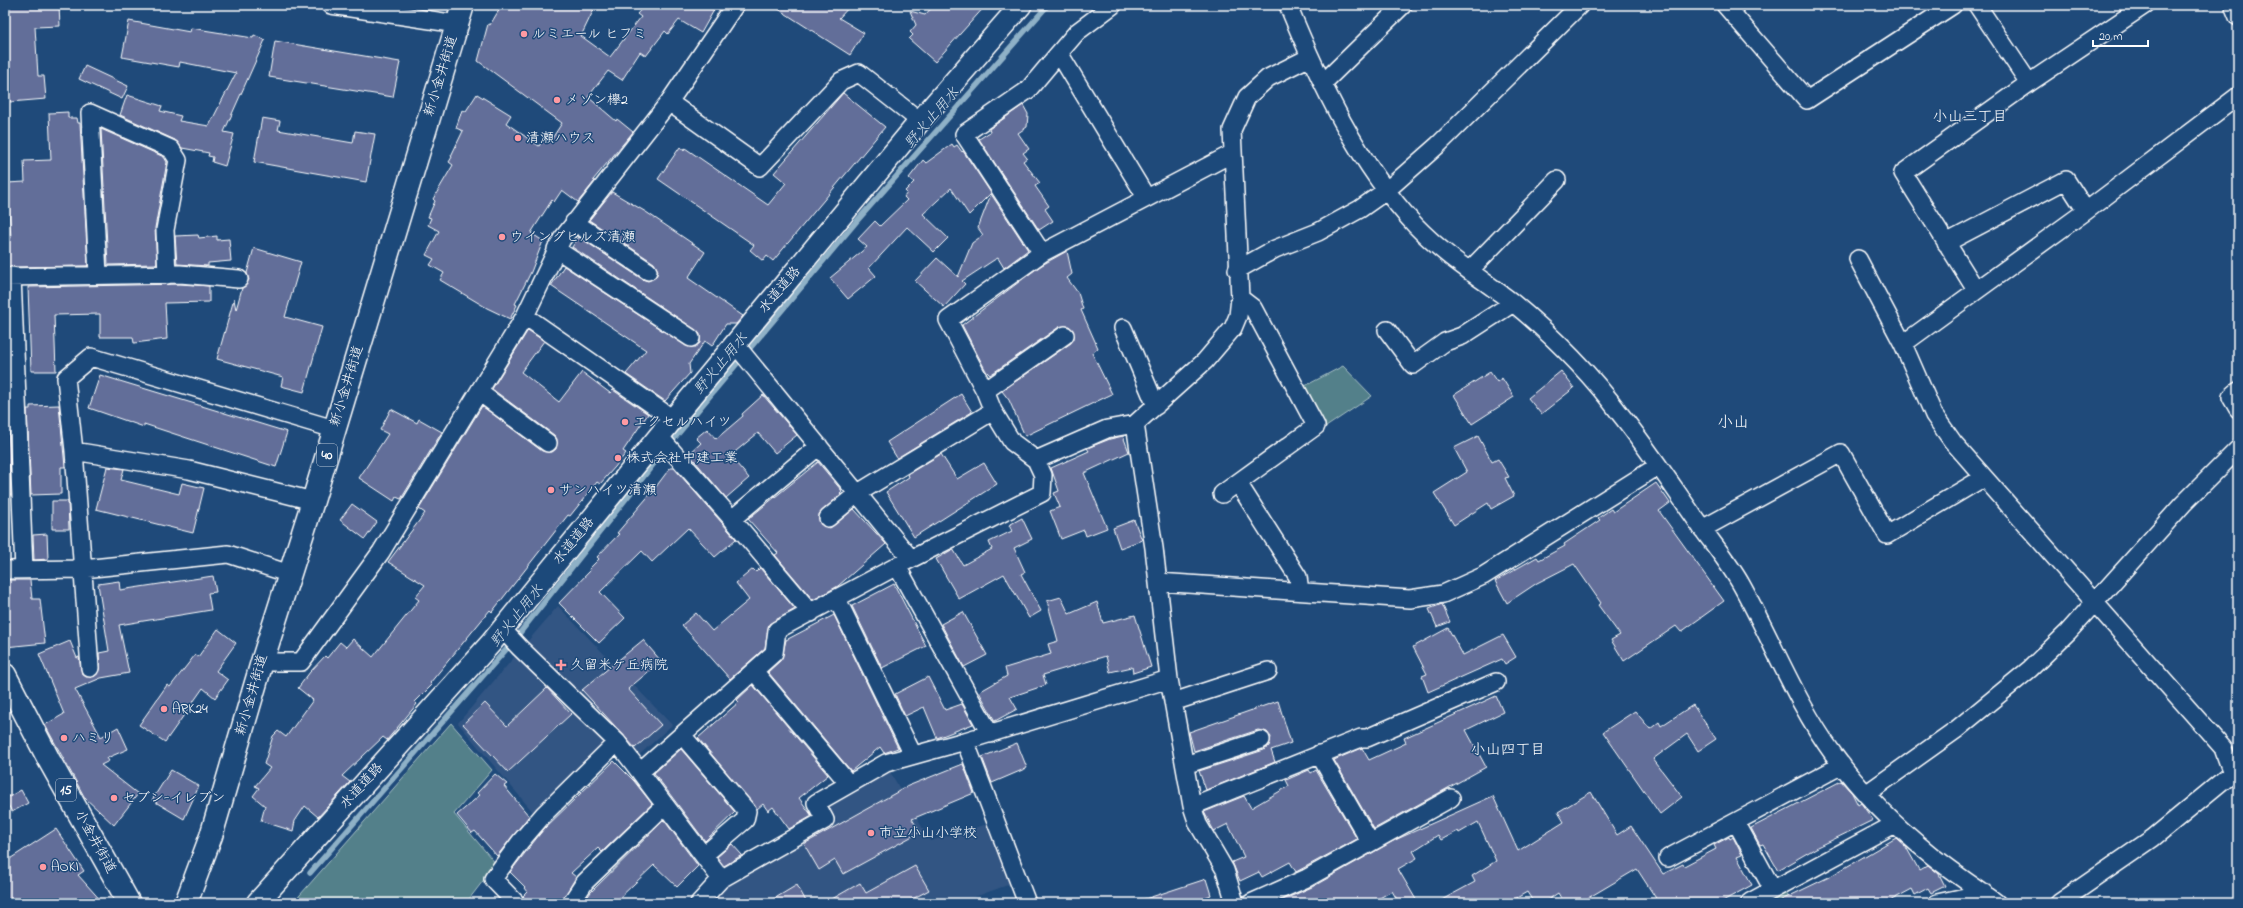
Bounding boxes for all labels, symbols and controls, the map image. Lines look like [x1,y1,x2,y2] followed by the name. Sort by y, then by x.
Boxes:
[2093,22,2148,48] scale bar
[532,24,647,45] place label: ルミエール ヒフミ
[2099,28,2122,46] text: 20 m
[519,29,529,39] marker: ルミエール ヒフミ
[419,33,463,119] street label: 新小金井街道
[899,82,965,154] water label: 野火止用水
[565,90,628,111] place label: メゾン欅2
[552,95,562,105] marker: メゾン欅2
[1932,106,2008,128] district label: 小山三丁目
[526,128,595,149] place label: 清瀬ハウス
[513,133,523,143] marker: 清瀬ハウス
[510,227,635,248] place label: ウイングヒルズ清瀬
[497,232,507,242] marker: ウイングヒルズ清瀬
[754,262,806,318] street label: 水道道路
[688,328,754,400] water label: 野火止用水
[325,343,369,429] street label: 新小金井街道
[1717,411,1749,435] district label: 小山
[633,412,732,433] place label: エクセルハイツ
[620,417,630,427] marker: エクセルハイツ
[317,444,337,466] road number: 40
[626,448,738,469] place label: 株式会社中建工業
[613,453,623,463] marker: 株式会社中建工業
[559,480,656,501] place label: サンハイツ清瀬
[546,485,556,495] marker: サンハイツ清瀬
[548,513,600,569] street label: 水道道路
[485,580,549,652] water label: 野火止用水
[230,652,274,738] street label: 新小金井街道
[570,655,668,676] place label: 久留米ケ丘病院
[555,659,567,671] marker: 久留米ケ丘病院
[172,699,208,720] place label: ARK24
[159,704,169,714] marker: ARK24
[72,728,114,749] place label: ハミリ
[59,733,69,743] marker: ハミリ
[1470,739,1546,761] district label: 小山四丁目
[335,758,389,814] street label: 水道道路
[56,779,76,801] road number: 15
[122,788,225,809] place label: セブン-イレブン
[109,793,119,803] marker: セブン-イレブン
[69,806,121,878] street label: 小金井街道
[879,823,977,844] place label: 市立小山小学校
[866,828,876,838] marker: 市立小山小学校
[51,857,79,878] place label: AOKI
[38,862,48,872] marker: AOKI

